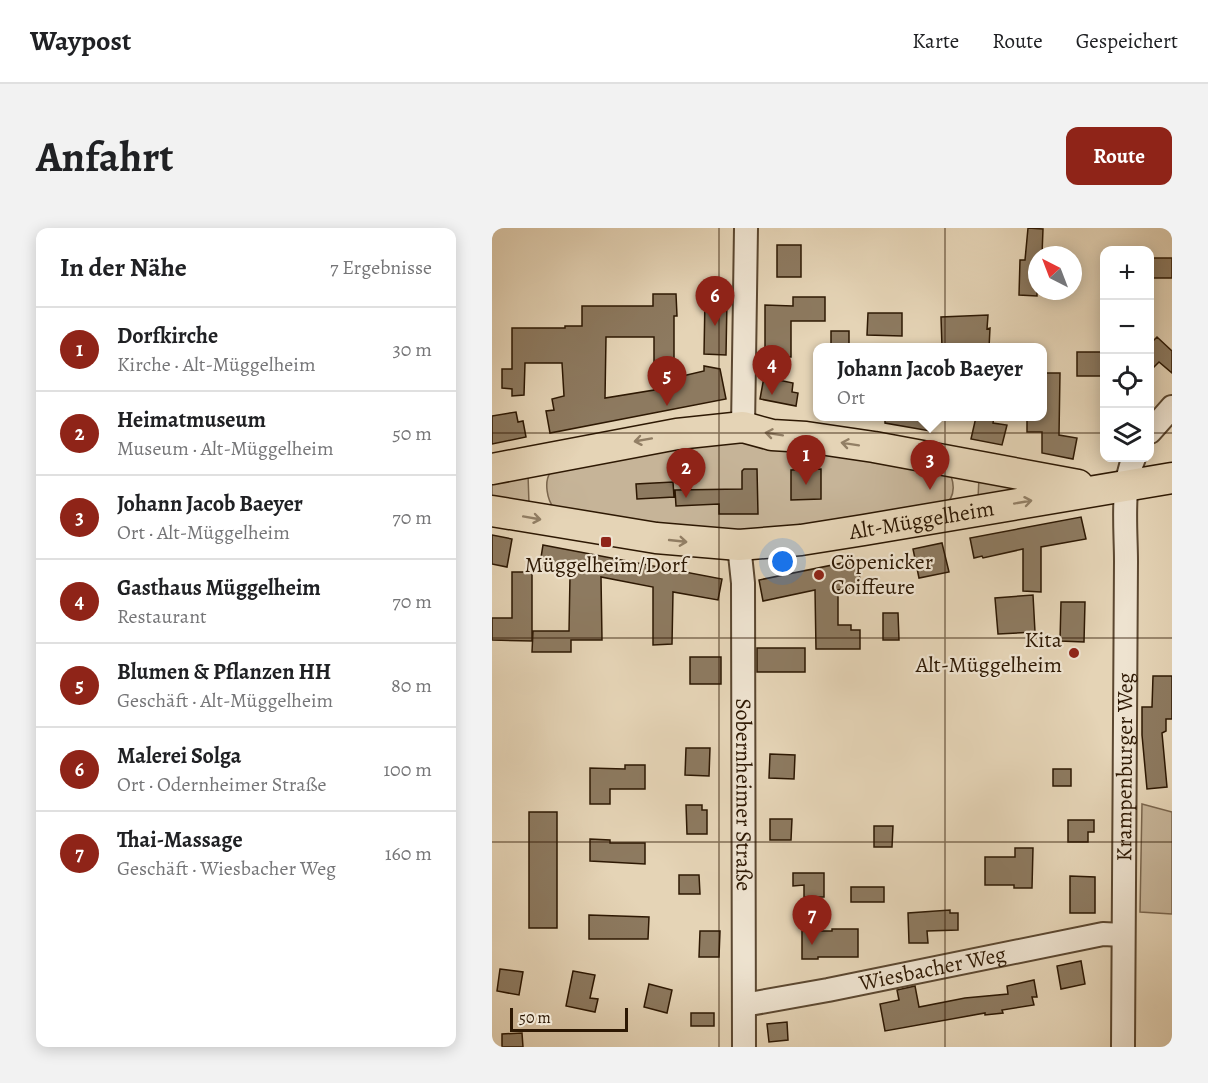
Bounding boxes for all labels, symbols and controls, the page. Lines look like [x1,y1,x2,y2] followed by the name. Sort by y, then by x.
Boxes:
[30,22,131,60] text: Waypost
[912,27,959,55] text: Karte
[992,27,1043,55] text: Route
[1076,27,1178,55] text: Gespeichert
[1066,127,1172,185] button: Route
[36,128,173,185] text: Anfahrt
[1028,246,1082,300] north arrow
[1100,246,1154,462] map controls
[1100,246,1154,300] button: +
[60,250,187,285] text: In der Nähe
[330,254,432,281] text: 7 Ergebnisse
[696,276,734,326] pin: 6
[1100,300,1154,354] button: −
[117,321,218,351] text: Dorfkirche
[76,336,83,363] text: 1
[392,336,432,363] text: 30 m
[813,343,1047,421] popup
[752,346,792,395] pin: 4
[117,351,316,378] text: Kirche · Alt-Müggelheim
[837,354,1023,384] text: Johann Jacob Baeyer
[1100,354,1154,408] button: locate
[648,356,687,406] pin: 5
[837,384,865,411] text: Ort
[117,405,266,435] text: Heimatmuseum
[1100,408,1154,462] button: layers
[75,420,84,447] text: 2
[392,420,432,447] text: 50 m
[764,429,784,440] one-way arrow
[117,435,334,462] text: Museum · Alt-Müggelheim
[634,435,654,446] one-way arrow
[786,436,826,485] pin: 1
[841,438,860,449] one-way arrow
[910,440,950,490] pin: 3
[666,448,706,498] pin: 2
[117,489,303,519] text: Johann Jacob Baeyer
[846,493,996,547] street label: Alt-Müggelheim
[1012,496,1032,507] one-way arrow
[75,504,84,531] text: 3
[392,504,432,531] text: 70 m
[522,513,542,524] one-way arrow
[117,519,290,546] text: Ort · Alt-Müggelheim
[599,535,613,549] marker: Müggelheim/Dorf
[667,536,687,547] one-way arrow
[768,547,797,576] your location
[831,547,933,602] place label: Cöpenicker Coiffeure
[525,550,690,580] place label: Müggelheim/Dorf
[812,568,826,582] marker: Cöpenicker Coiffeure
[117,573,321,603] text: Gasthaus Müggelheim
[75,588,84,615] text: 4
[392,588,432,615] text: 70 m
[117,603,207,630] text: Restaurant
[915,625,1063,680] place label: Kita Alt-Müggelheim
[1067,646,1081,660] marker: Kita Alt-Müggelheim
[117,657,331,687] text: Blumen & Pflanzen HH
[75,672,84,699] text: 5
[391,672,432,699] text: 80 m
[1109,672,1140,862] street label: Krampenburger Weg
[117,687,333,714] text: Geschäft · Alt-Müggelheim
[728,698,759,891] street label: Sobernheimer Straße
[117,741,241,771] text: Malerei Solga
[75,756,84,783] text: 6
[383,756,432,783] text: 100 m
[117,771,326,798] text: Ort · Odernheimer Straße
[117,825,243,855] text: Thai-Massage
[75,840,84,867] text: 7
[385,840,432,867] text: 160 m
[117,855,336,882] text: Geschäft · Wiesbacher Weg
[792,896,832,945] pin: 7
[855,939,1009,999] street label: Wiesbacher Weg
[510,1005,628,1032] scale bar
[519,1007,551,1029] text: 50 m

